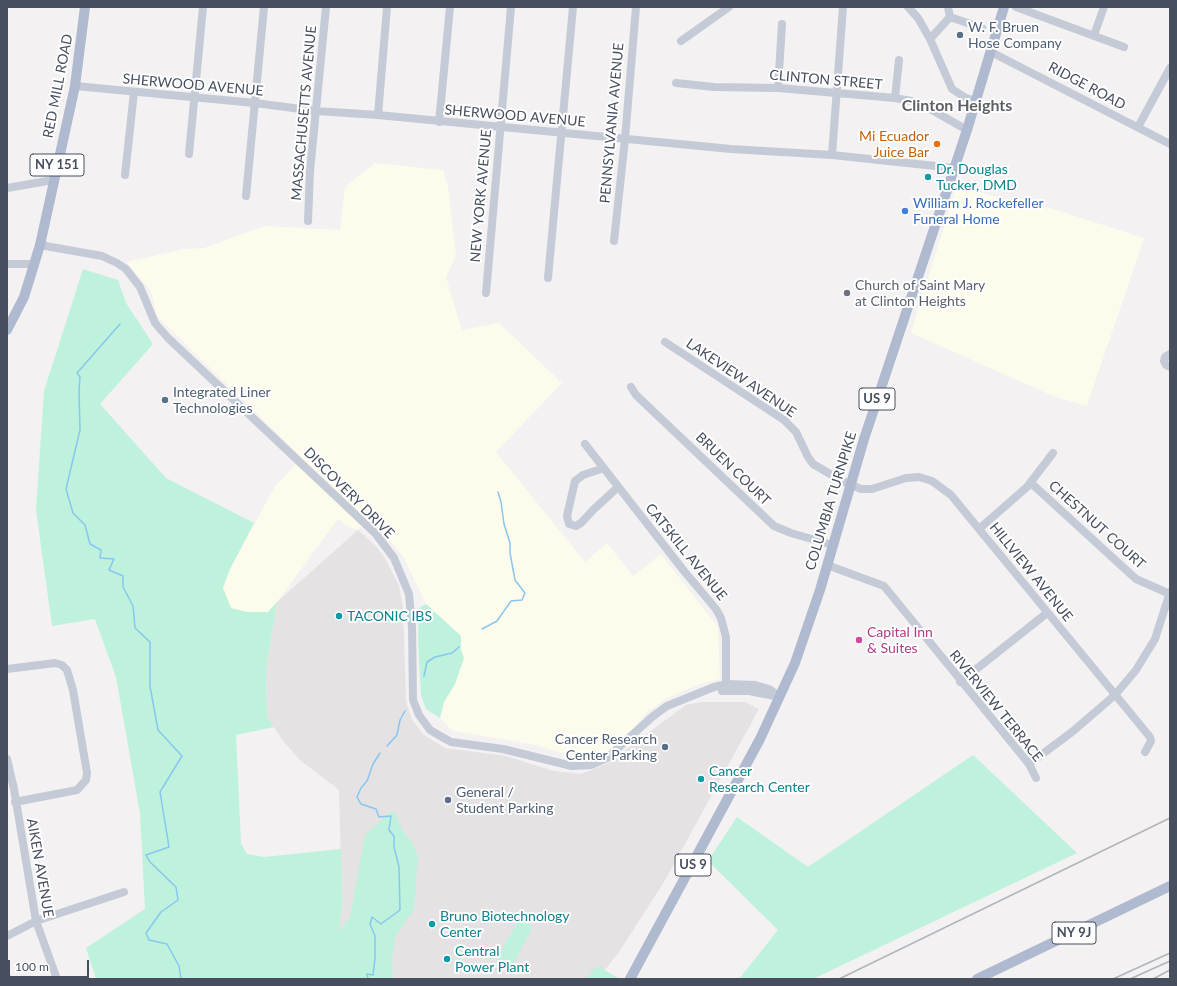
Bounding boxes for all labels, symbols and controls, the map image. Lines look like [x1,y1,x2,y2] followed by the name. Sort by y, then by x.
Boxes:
[968,19,1062,52] place label: W. F. Bruen Hose Company
[288,25,320,201] street label: MASSACHUSETTS AVENUE
[955,30,965,40] marker: W. F. Bruen Hose Company
[40,33,76,139] street label: RED MILL ROAD
[597,42,627,204] street label: PENNSYLVANIA AVENUE
[1046,59,1128,113] street label: RIDGE ROAD
[769,67,883,93] street label: CLINTON STREET
[122,70,264,100] street label: SHERWOOD AVENUE
[902,96,1012,116] district label: Clinton Heights
[444,101,586,131] street label: SHERWOOD AVENUE
[859,128,929,160] place label: Mi Ecuador Juice Bar
[467,129,495,263] street label: NEW YORK AVENUE
[932,139,942,149] marker: Mi Ecuador Juice Bar
[30,154,84,176] road number: NY 151
[936,161,1017,194] place label: Dr. Douglas Tucker, DMD
[923,172,933,182] marker: Dr. Douglas Tucker, DMD
[913,195,1044,228] place label: William J. Rockefeller Funeral Home
[900,206,910,216] marker: William J. Rockefeller Funeral Home
[855,277,985,310] place label: Church of Saint Mary at Clinton Heights
[842,288,852,298] marker: Church of Saint Mary at Clinton Heights
[683,335,799,421] street label: LAKEVIEW AVENUE
[173,384,271,416] place label: Integrated Liner Technologies
[859,388,895,410] road number: US 9
[160,395,170,405] marker: Integrated Liner Technologies
[692,429,774,509] street label: BRUEN COURT
[802,430,860,572] street label: COLUMBIA TURNPIKE
[300,444,398,542] street label: DISCOVERY DRIVE
[1045,477,1149,573] street label: CHESTNUT COURT
[642,500,730,604] street label: CATSKILL AVENUE
[986,519,1076,625] street label: HILLVIEW AVENUE
[347,608,432,624] place label: TACONIC IBS
[334,611,344,621] marker: TACONIC IBS
[867,624,933,656] place label: Capital Inn & Suites
[854,635,864,645] marker: Capital Inn & Suites
[946,647,1046,765] street label: RIVERVIEW TERRACE
[555,731,657,764] place label: Cancer Research Center Parking
[660,742,670,752] marker: Cancer Research Center Parking
[709,763,810,796] place label: Cancer Research Center
[696,774,706,784] marker: Cancer Research Center
[456,784,553,816] place label: General / Student Parking
[443,795,453,805] marker: General / Student Parking
[23,817,57,919] street label: AIKEN AVENUE
[675,854,711,876] road number: US 9
[440,908,570,940] place label: Bruno Biotechnology Center
[427,919,437,929] marker: Bruno Biotechnology Center
[1052,922,1096,944] road number: NY 9J
[455,943,529,976] place label: Central Power Plant
[10,952,91,978] scale bar
[442,954,452,964] marker: Central Power Plant
[15,959,49,974] text: 100 m

